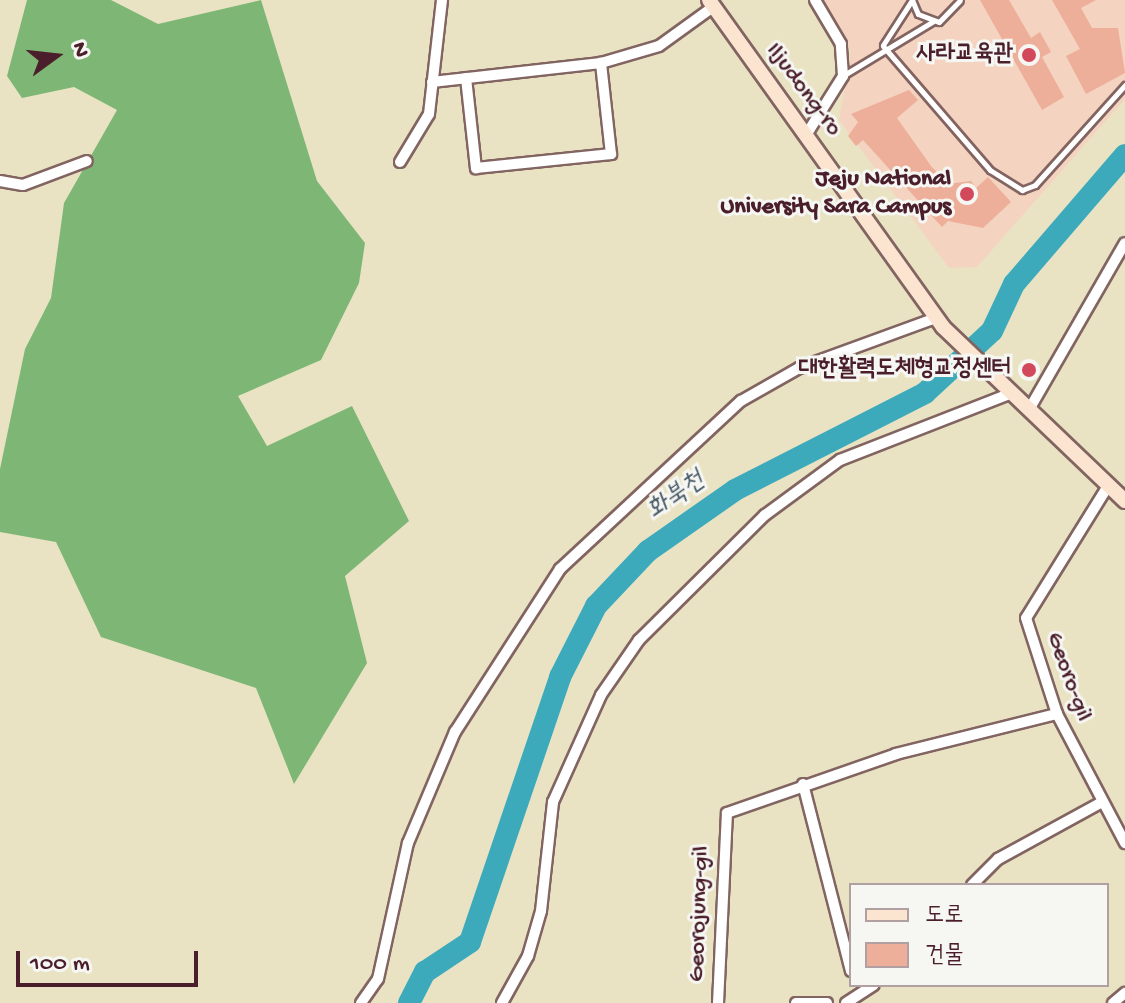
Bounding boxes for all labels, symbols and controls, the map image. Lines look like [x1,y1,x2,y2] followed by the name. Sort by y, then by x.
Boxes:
[16,16,96,96] north arrow
[759,38,847,142] street label: Iljudong-ro
[65,39,94,60] text: N
[916,41,1013,69] place label: 사라교육관
[1020,46,1038,64] marker: 사라교육관
[721,166,951,222] place label: Jeju National University Sara Campus
[958,185,976,203] marker: Jeju National University Sara Campus
[799,356,1011,384] place label: 대한활력도체형교정센터
[1018,359,1040,381] marker: 대한활력도체형교정센터
[642,466,712,528] water label: 화북천
[1039,629,1097,725] street label: Georo-gil
[683,846,717,982] street label: Georojung-gil
[849,883,1109,987] legend
[925,902,964,931] text: 도로
[20,935,202,985] scale bar
[925,942,964,971] text: 건물
[30,950,90,979] text: 100 m

